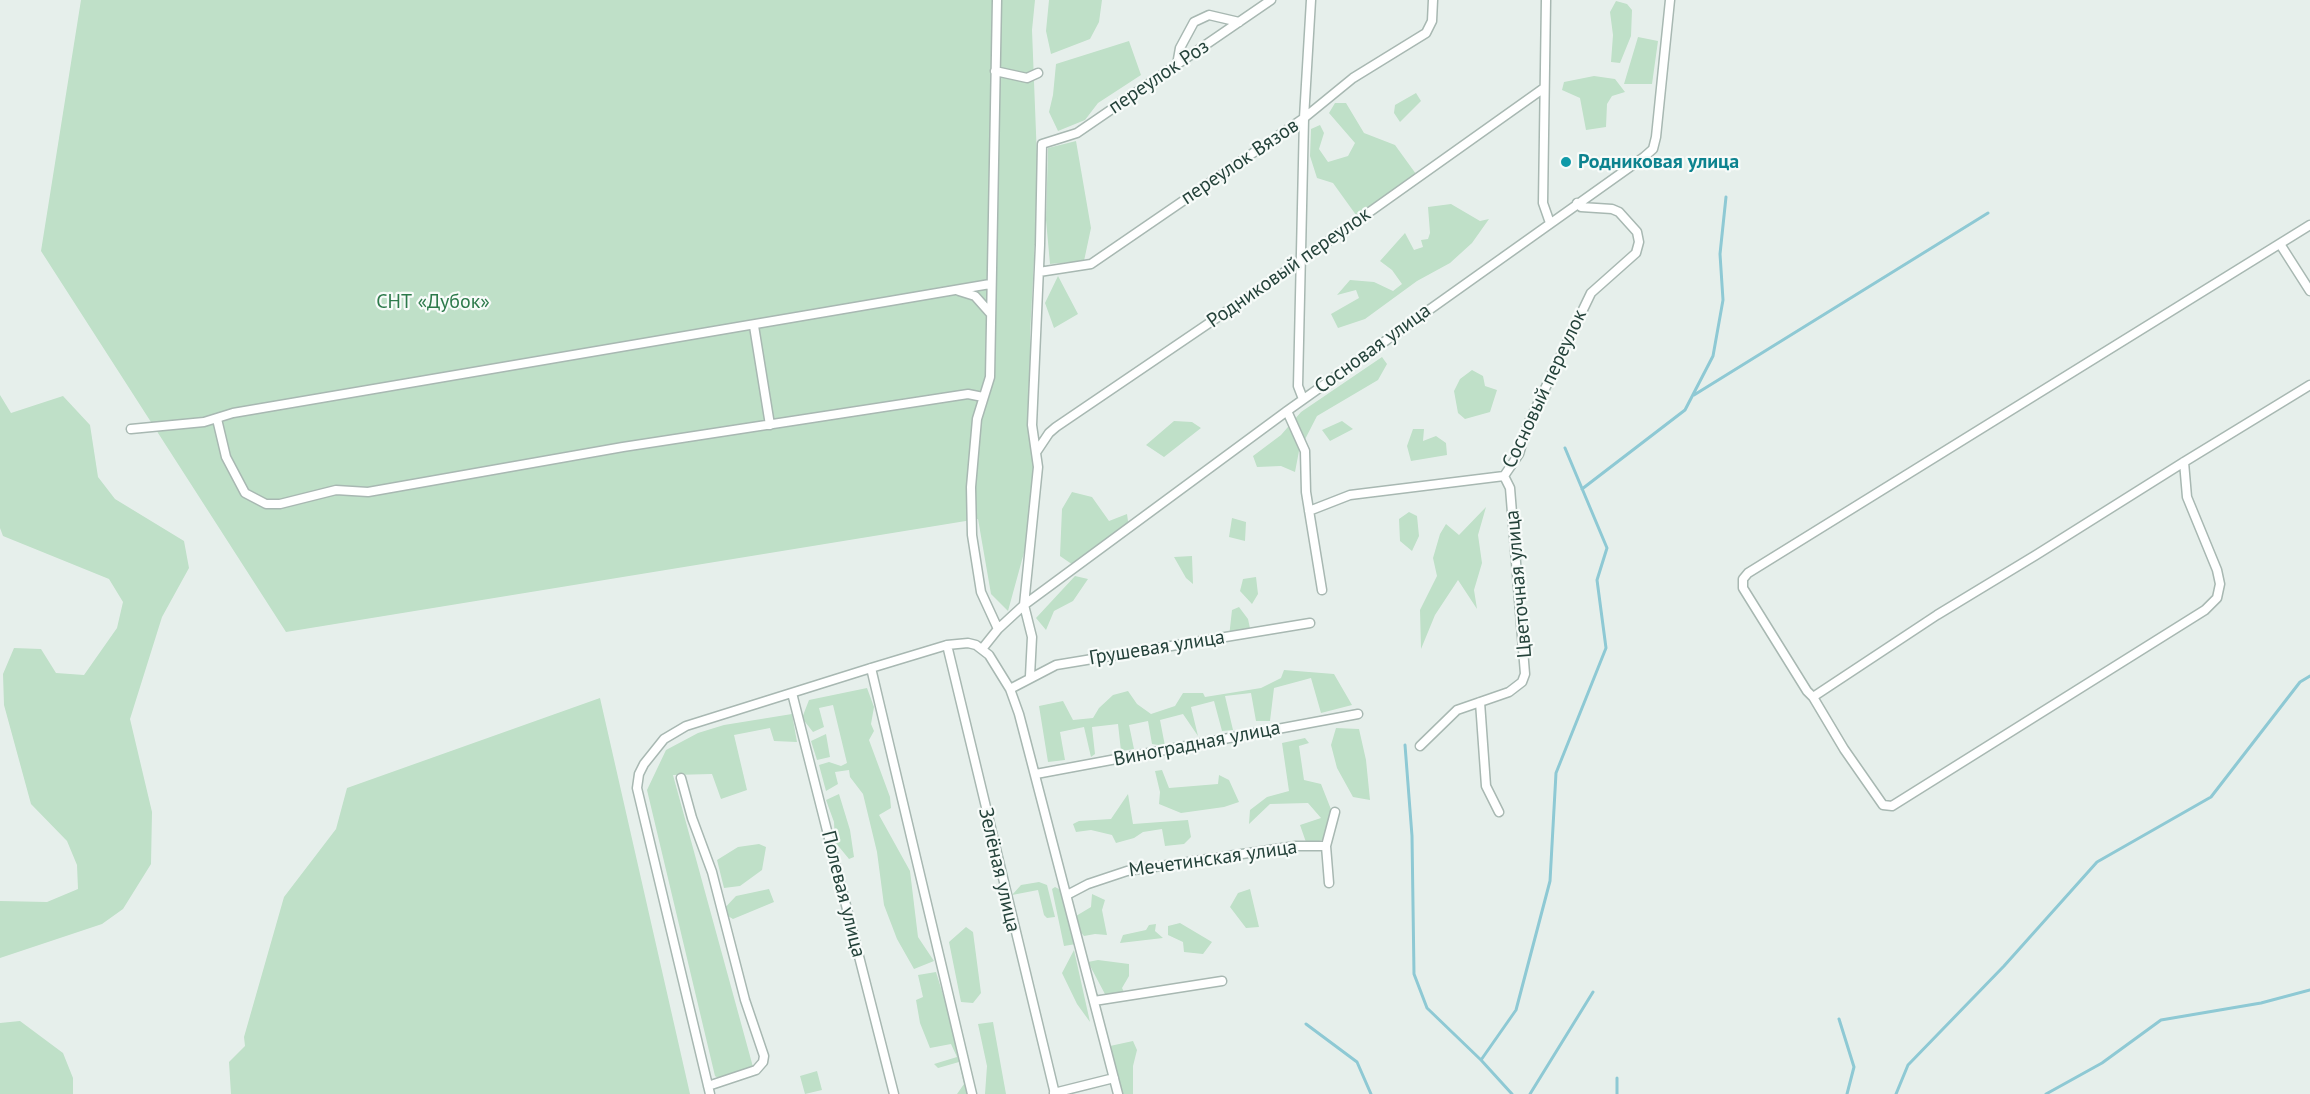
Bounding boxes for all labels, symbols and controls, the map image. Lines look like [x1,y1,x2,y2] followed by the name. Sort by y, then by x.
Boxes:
[1104,35,1214,119] street label: переулок Роз
[1177,114,1303,210] street label: переулок Вязов
[1578,150,1739,174] place label: Родниковая улица
[1559,155,1573,169] marker: Родниковая улица
[1203,203,1375,333] street label: Родниковый переулок
[376,290,490,314] park label: СНТ «Дубок»
[1310,299,1436,399] street label: Сосновая улица
[1498,306,1592,472] street label: Сосновый переулок
[1501,509,1537,659] street label: Цветочная улица
[1087,625,1227,671] street label: Грушевая улица
[1112,716,1282,772] street label: Виноградная улица
[973,805,1025,935] street label: Зелёная улица
[816,828,870,960] street label: Полевая улица
[1127,835,1299,883] street label: Мечетинская улица

